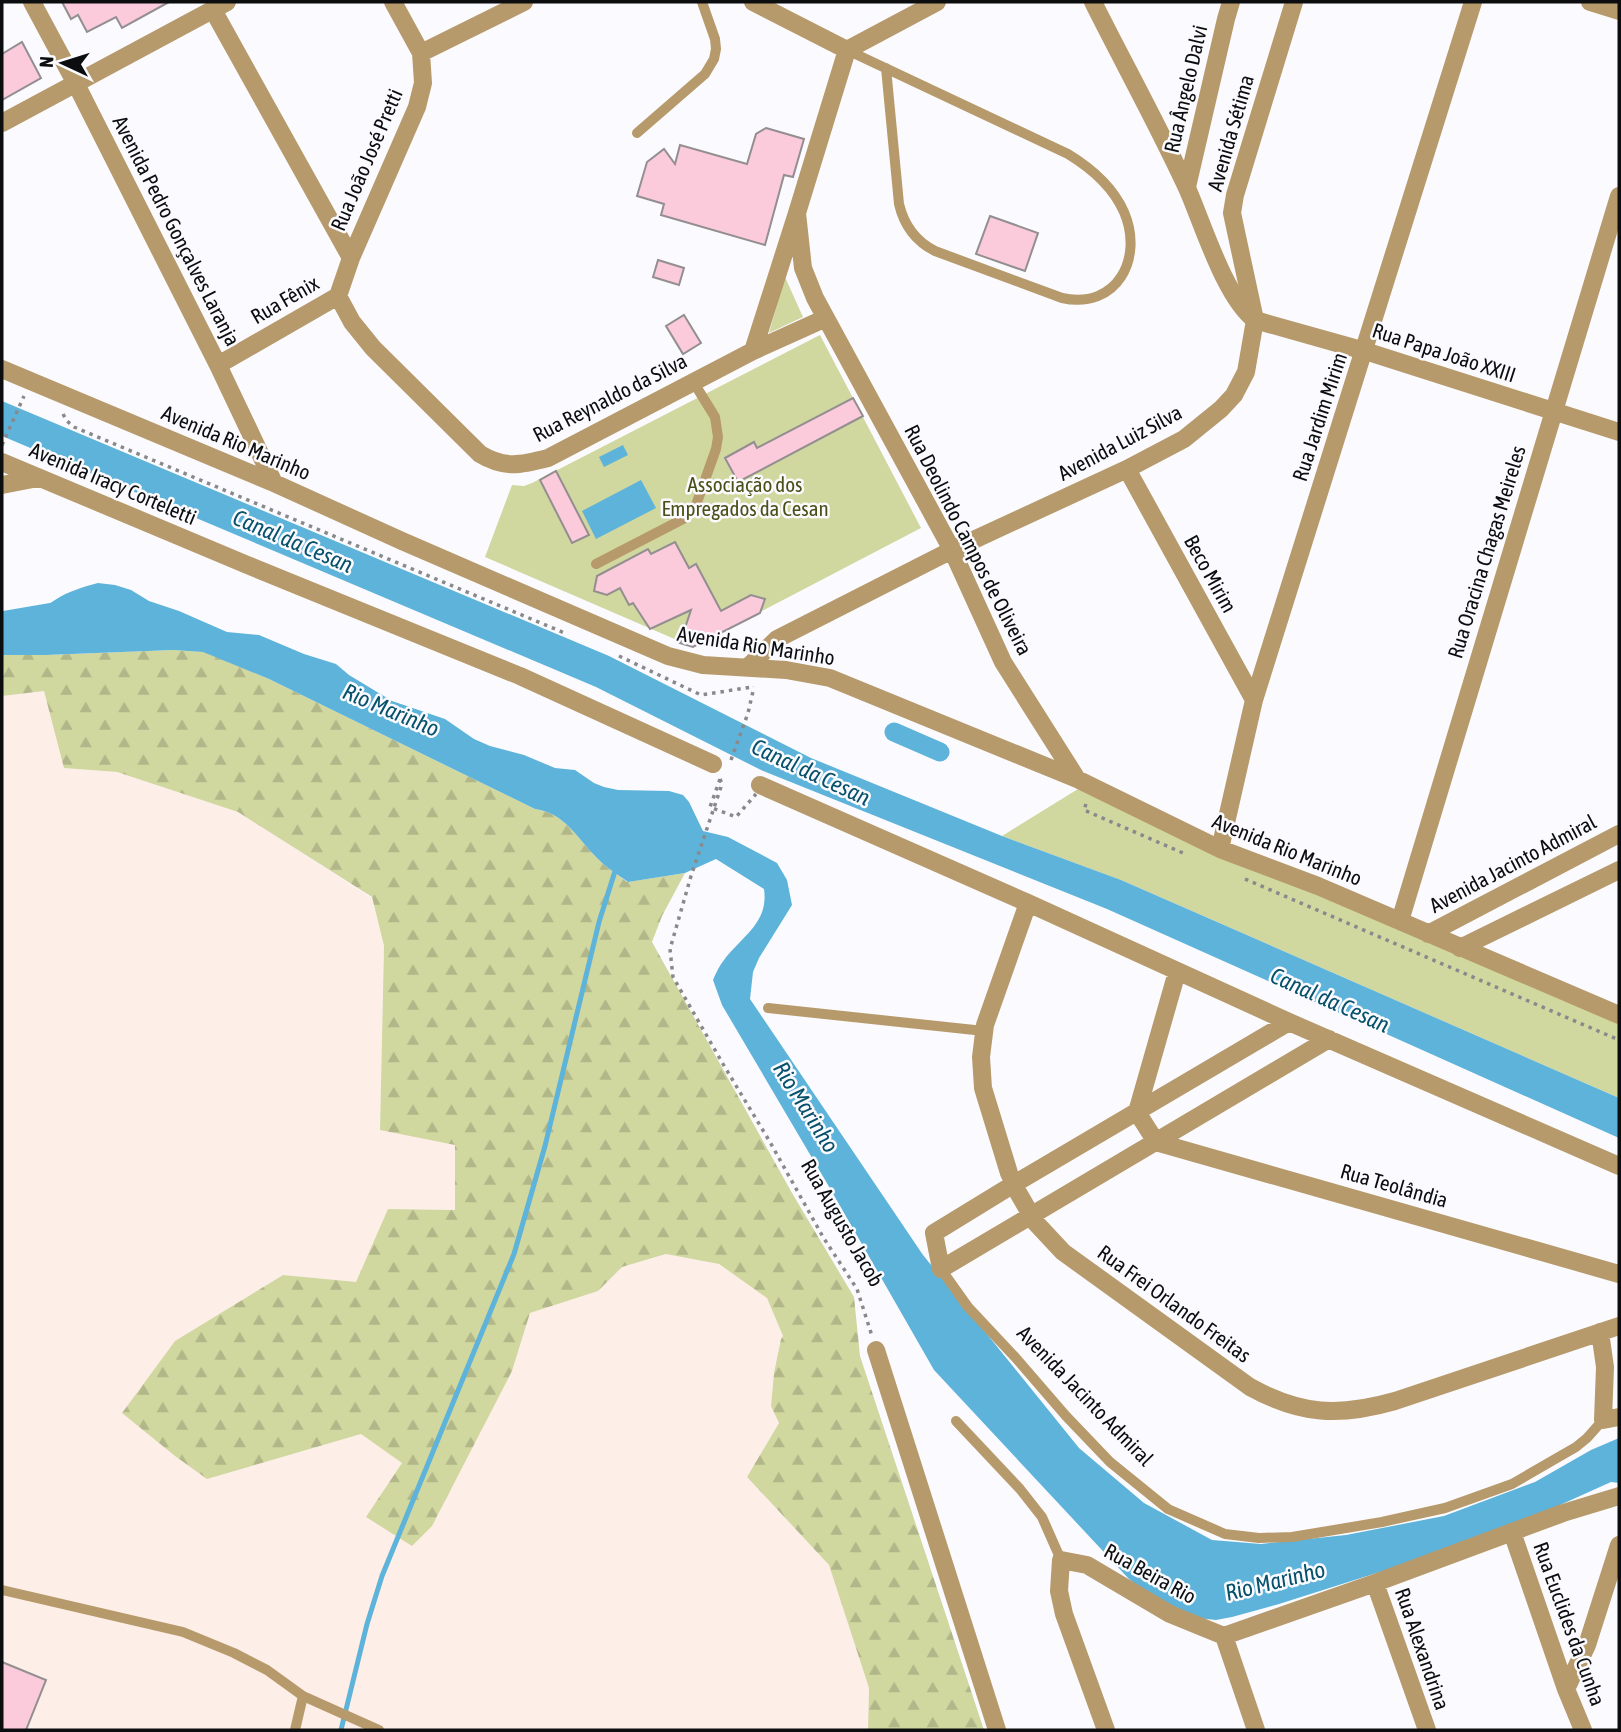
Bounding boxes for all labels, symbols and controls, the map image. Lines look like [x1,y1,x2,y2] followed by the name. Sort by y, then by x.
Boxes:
[1159,23,1211,155] street label: Rua Ângelo Dalvi
[28,28,98,98] north arrow
[35,55,57,68] text: N
[1202,72,1258,194] street label: Avenida Sétima
[325,85,407,234] street label: Rua João José Pretti
[108,112,245,350] street label: Avenida Pedro Gonçalves Laranja
[246,270,323,328] street label: Rua Fênix
[1369,318,1519,387] street label: Rua Papa João XXIII
[529,348,691,446] street label: Rua Reynaldo da Silva
[1287,349,1351,484] street label: Rua Jardim Mirim
[1054,399,1185,485] street label: Avenida Luiz Silva
[158,400,314,484] street label: Avenida Rio Marinho
[900,420,1038,659] street label: Rua Deolindo Campos de Oliveira
[27,437,200,529] street label: Avenida Iracy Corteletti
[1442,443,1530,661] street label: Rua Oracina Chagas Meireles
[661,472,829,520] park label: Associação dos Empregados da Cesan
[229,504,357,578] water label: Canal da Cesan
[1180,531,1242,616] street label: Beco Mirim
[676,621,837,669] street label: Avenida Rio Marinho
[339,678,443,742] water label: Rio Marinho
[748,733,874,811] water label: Canal da Cesan
[1209,808,1366,890] street label: Avenida Rio Marinho
[1425,809,1600,917] street label: Avenida Jacinto Admiral
[1266,962,1394,1038] water label: Canal da Cesan
[768,1057,844,1157] water label: Rio Marinho
[797,1155,889,1290] street label: Rua Augusto Jacob
[1338,1158,1451,1212] street label: Rua Teolândia
[1093,1240,1256,1367] street label: Rua Frei Orlando Freitas
[1013,1320,1159,1471] street label: Avenida Jacinto Admiral
[1100,1538,1201,1608] street label: Rua Beira Rio
[1529,1538,1611,1709] street label: Rua Euclides da Cunha
[1222,1556,1328,1606] water label: Rio Marinho
[1391,1584,1455,1713] street label: Rua Alexandrina

